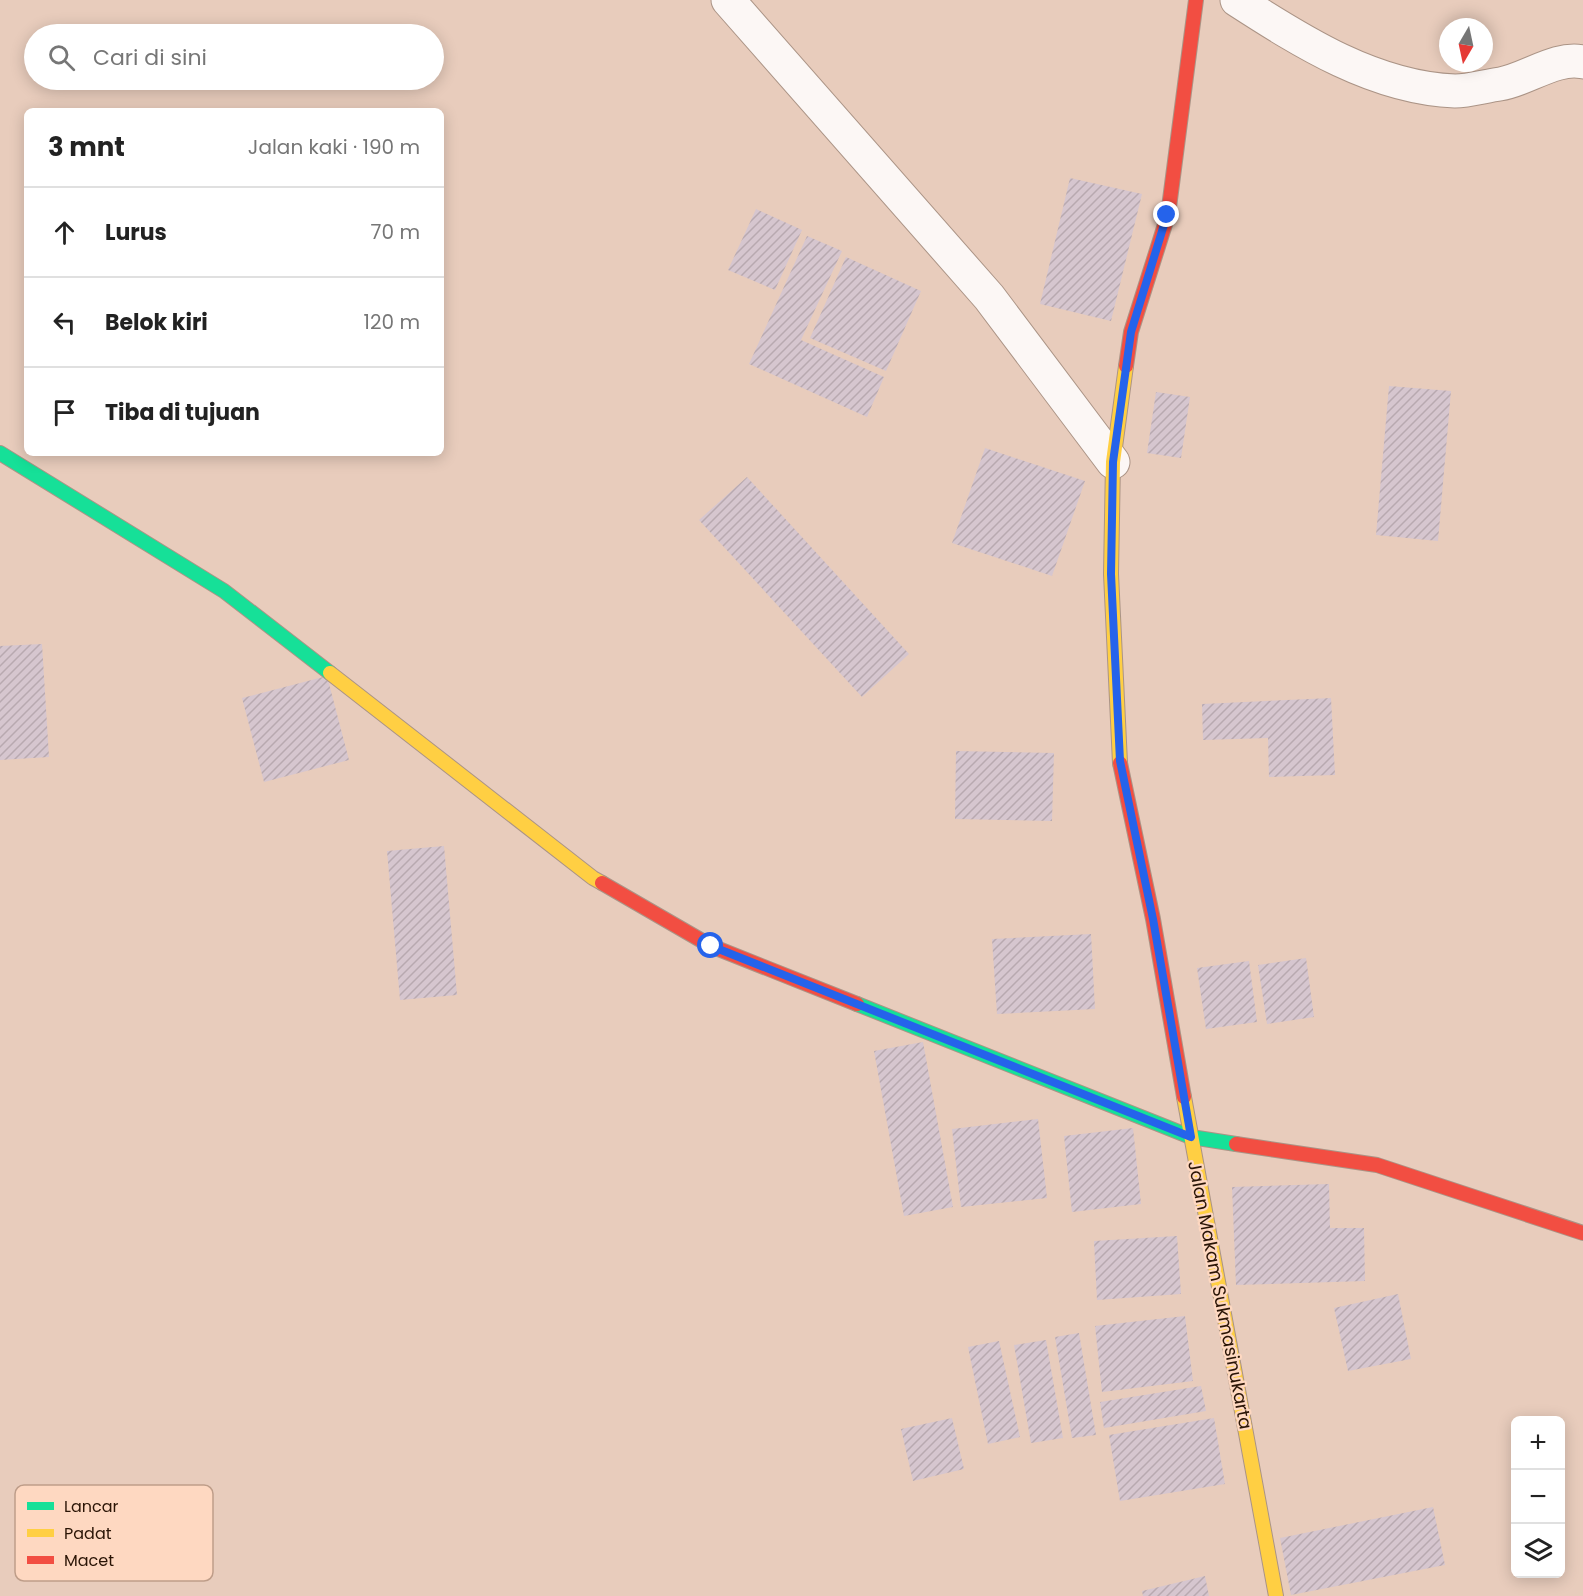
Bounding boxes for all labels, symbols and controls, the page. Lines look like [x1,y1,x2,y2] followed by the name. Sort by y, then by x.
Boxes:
[1439,18,1493,72] north arrow
[24,24,444,90] search box
[45,41,78,74] icon: search
[93,42,207,73] text: Cari di sini
[48,129,125,165] text: 3 mnt
[248,133,420,161] text: Jalan kaki · 190 m
[1153,201,1179,227] route end
[48,216,81,249] icon: ahead
[105,217,167,248] text: Lurus
[371,218,420,246] text: 70 m
[48,306,81,339] icon: left
[105,307,208,338] text: Belok kiri
[364,308,420,336] text: 120 m
[48,396,81,429] icon: arrive
[105,397,260,428] text: Tiba di tujuan
[697,932,723,958] route start
[1182,1159,1259,1431] street label: Jalan Makam Sukmasinukarta
[1511,1416,1565,1578] map controls
[1511,1416,1565,1470] button: +
[1511,1470,1565,1524] button: −
[15,1485,213,1581] legend
[64,1495,118,1518] text: Lancar
[64,1522,112,1545] text: Padat
[1511,1524,1565,1578] button: layers
[64,1549,114,1572] text: Macet

